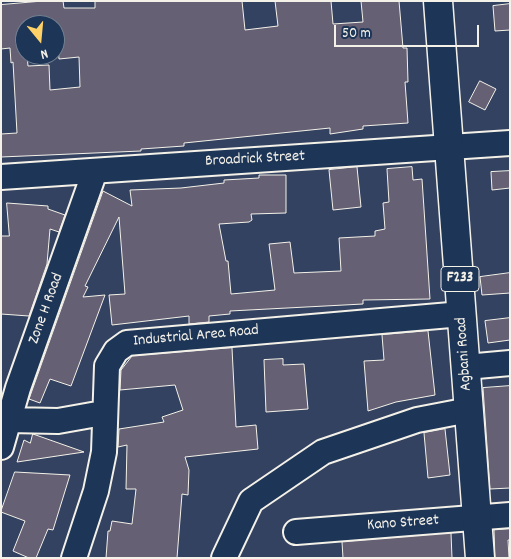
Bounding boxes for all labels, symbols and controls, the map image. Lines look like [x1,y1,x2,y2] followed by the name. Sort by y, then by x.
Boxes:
[15,15,65,65] north arrow
[336,15,481,47] scale bar
[342,23,371,45] text: 50 m
[38,43,50,64] text: N
[205,148,305,172] street label: Broadrick Street
[441,266,479,292] road number: F233
[25,271,69,347] street label: Zone H Road
[453,316,477,392] street label: Agbani Road
[132,322,260,352] street label: Industrial Area Road
[366,512,440,536] street label: Kano Street

